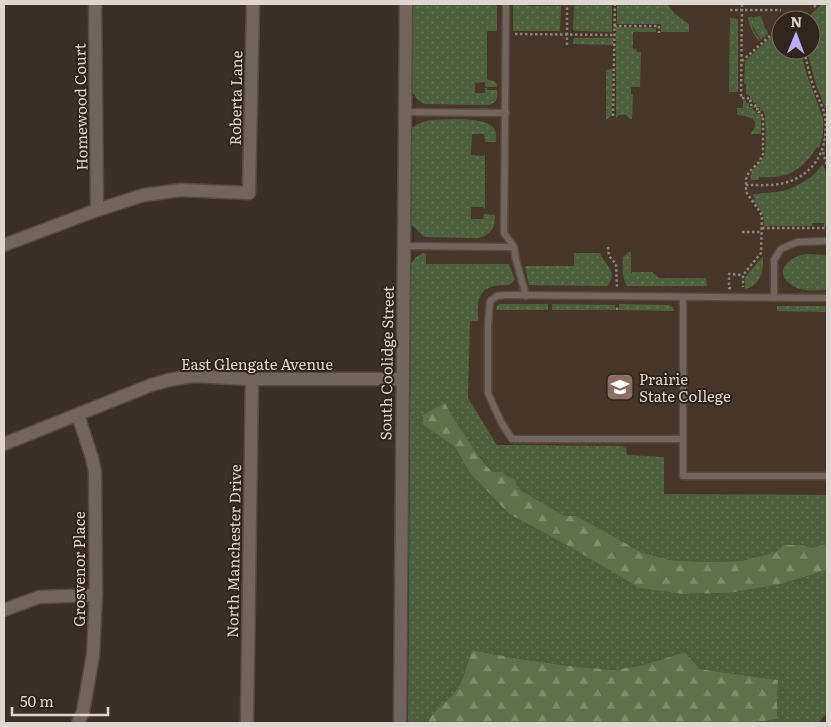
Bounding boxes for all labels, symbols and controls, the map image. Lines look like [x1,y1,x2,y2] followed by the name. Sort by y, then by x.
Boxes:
[771,10,821,60] north arrow
[790,11,803,31] text: N
[67,43,93,171] street label: Homewood Court
[223,50,247,146] street label: Roberta Lane
[373,286,399,440] street label: South Coolidge Street
[181,352,333,375] street label: East Glengate Avenue
[639,367,731,407] place label: Prairie State College
[605,372,635,402] school or university icon: Prairie State College
[220,464,246,638] street label: North Manchester Drive
[67,511,90,627] street label: Grosvenor Place
[12,684,109,716] scale bar
[20,689,54,712] text: 50 m

